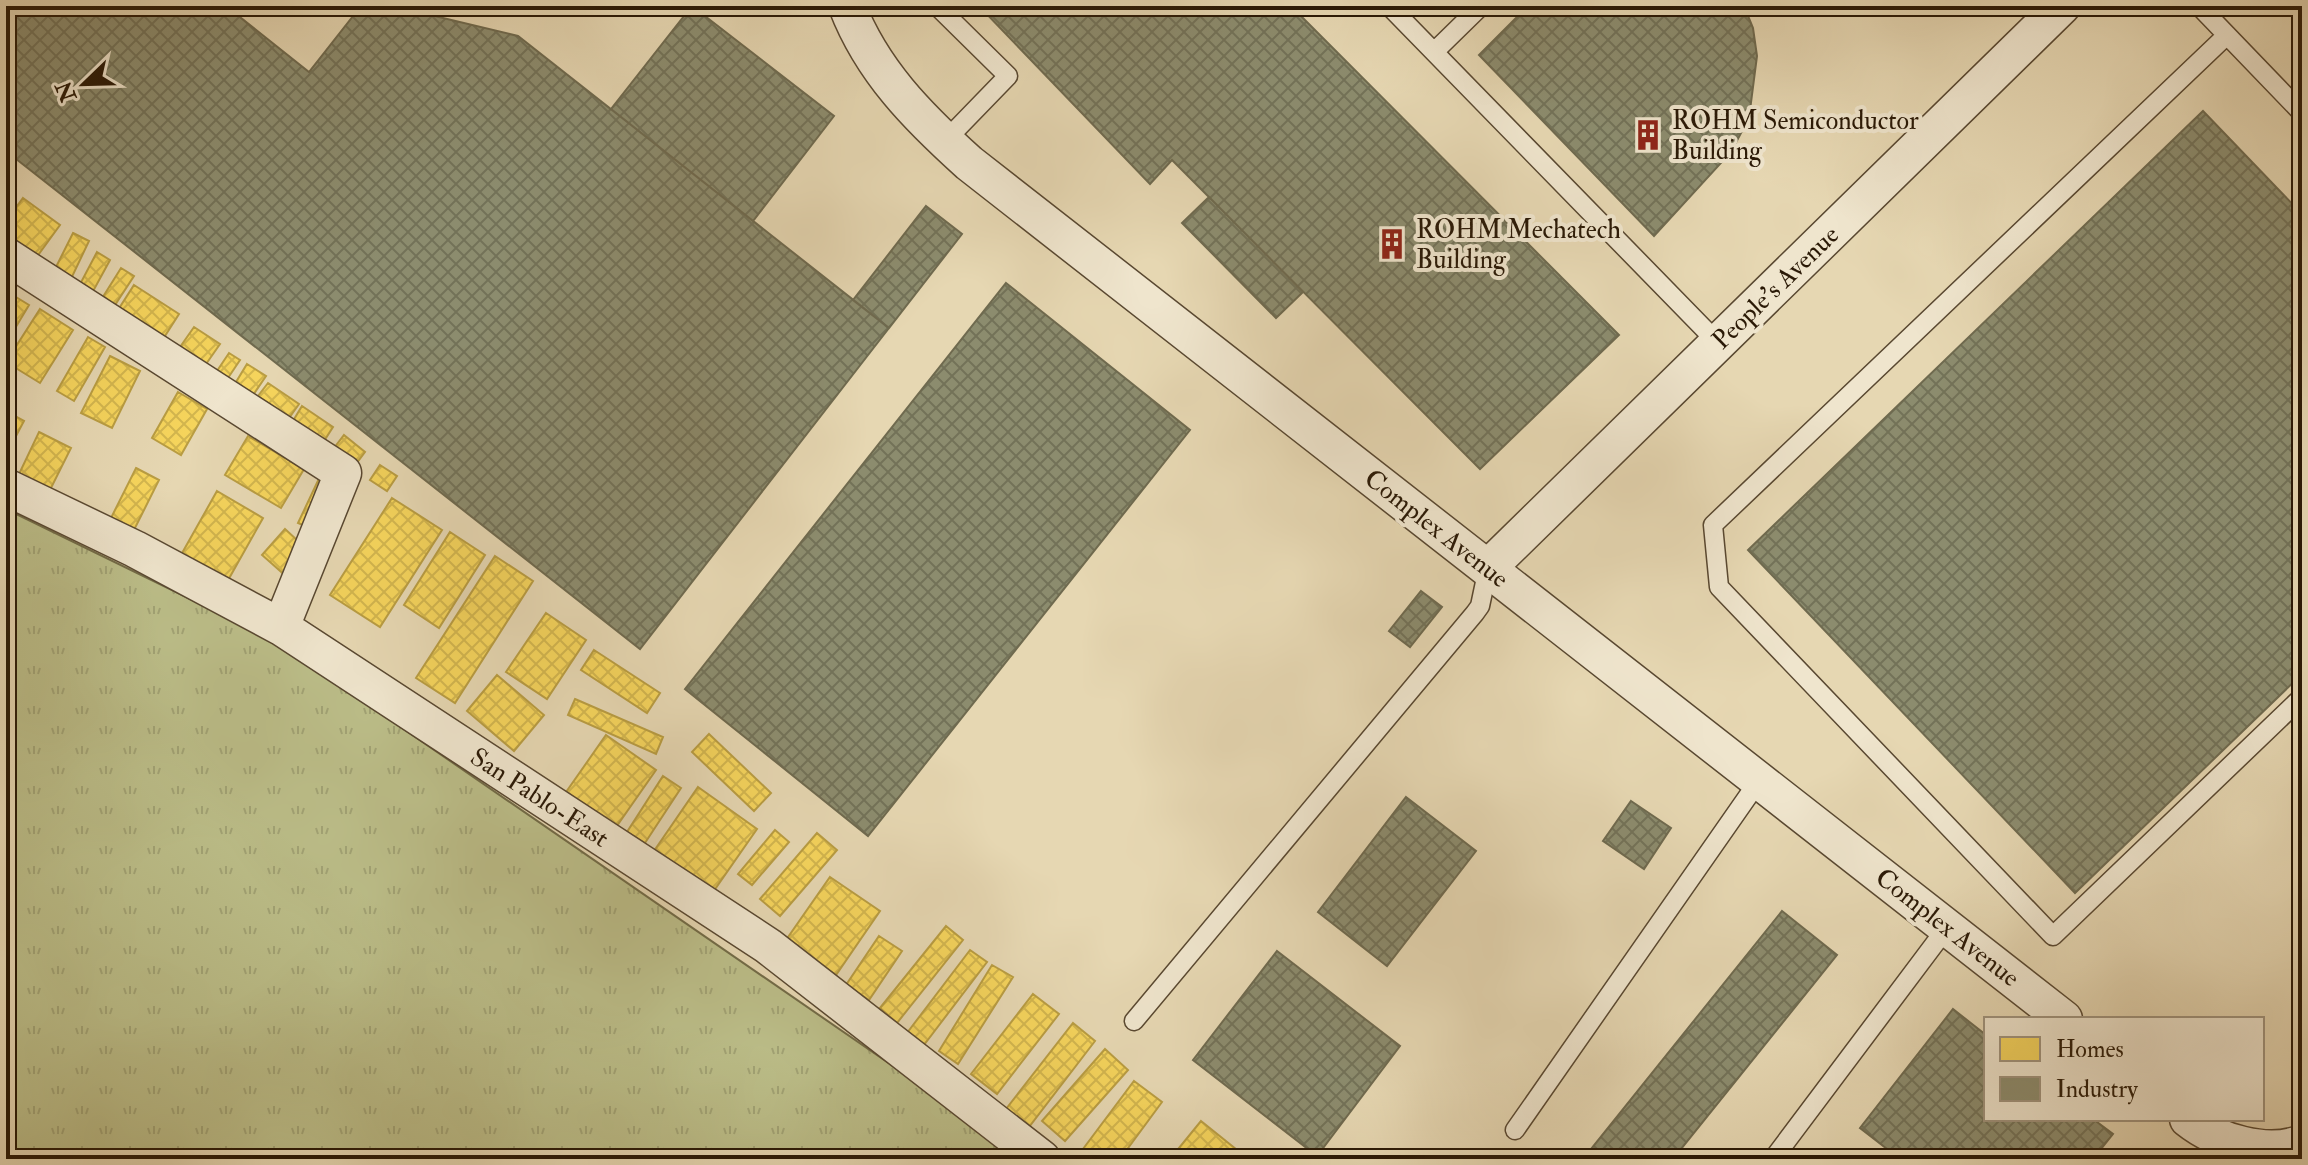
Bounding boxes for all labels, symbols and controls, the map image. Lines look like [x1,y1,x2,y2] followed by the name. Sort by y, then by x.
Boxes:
[44,44,124,124] north arrow
[50,77,84,107] text: N
[1672,105,1919,167] place label: ROHM Semiconductor Building
[1631,118,1665,152] building icon: ROHM Semiconductor Building
[1416,214,1621,276] place label: ROHM Mechatech Building
[1706,219,1847,357] street label: People's Avenue
[1375,227,1409,261] building icon: ROHM Mechatech Building
[1357,463,1515,596] street label: Complex Avenue
[464,741,615,854] street label: San Pablo-East
[1868,862,2026,995] street label: Complex Avenue
[1984,1017,2264,1121] legend
[2056,1034,2124,1065] text: Homes
[2056,1074,2138,1105] text: Industry

